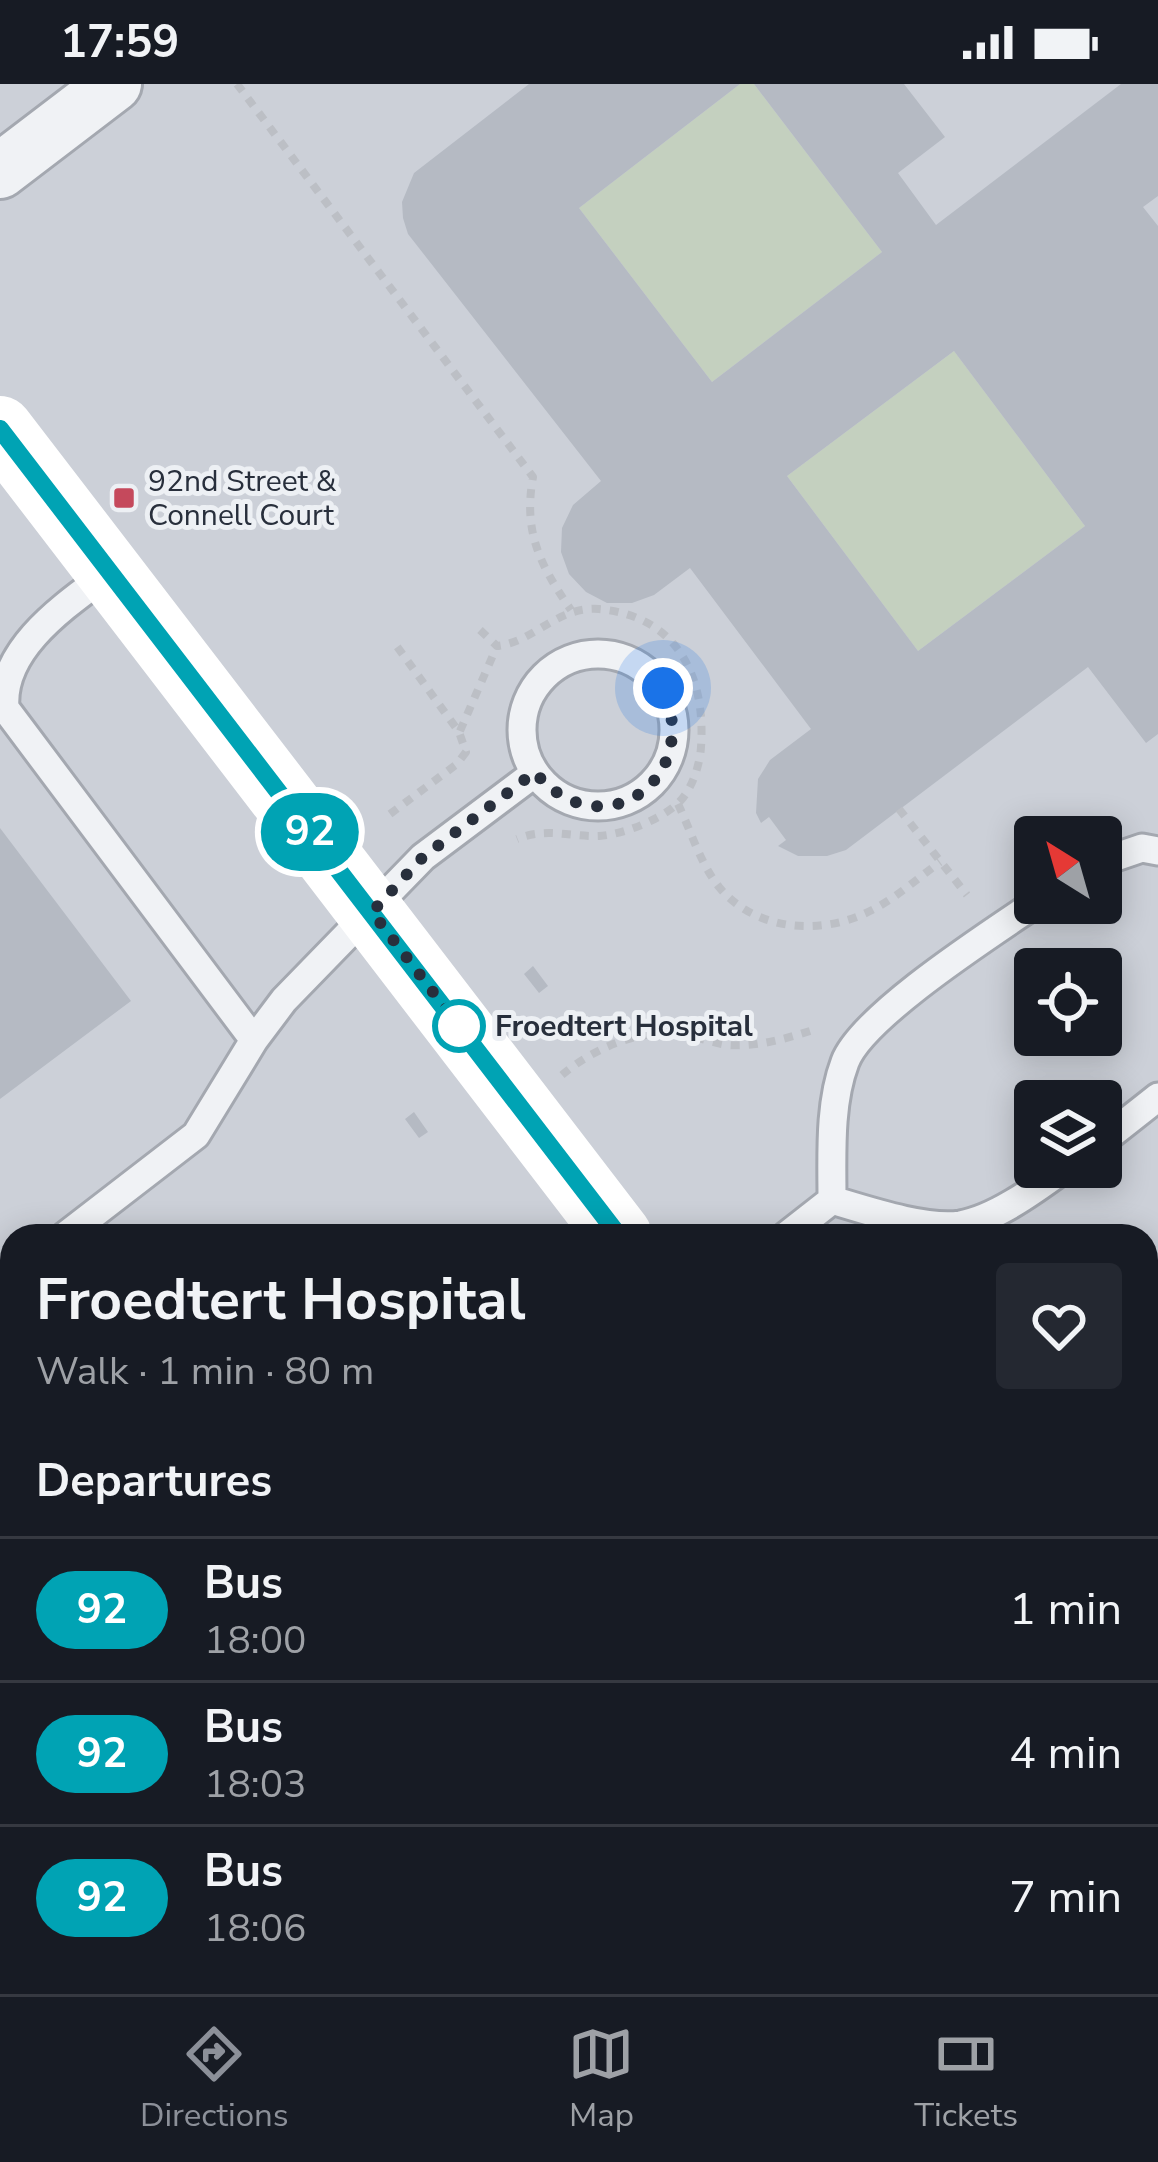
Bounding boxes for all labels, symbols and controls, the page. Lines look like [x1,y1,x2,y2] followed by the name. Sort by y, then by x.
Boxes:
[60,12,179,73] text: 17:59
[148,461,337,536] place label: 92nd Street & Connell Court
[111,485,137,511] marker: 92nd Street & Connell Court
[633,658,693,718] your location
[256,793,364,871] line badge: 92
[285,803,335,860] text: 92
[1014,816,1122,924] north arrow
[1014,816,1122,1188] map controls
[1014,948,1122,1056] button: locate
[434,1001,484,1051] marker: Froedtert Hospital
[495,1006,753,1047] place label: Froedtert Hospital
[1014,1080,1122,1188] button: layers
[36,1261,526,1339] text: Froedtert Hospital
[996,1263,1122,1389] button: heart
[36,1345,375,1398] text: Walk · 1 min · 80 m
[36,1451,272,1512] text: Departures
[204,1553,283,1614] text: Bus
[1009,1579,1122,1640] text: 1 min
[77,1581,127,1638] text: 92
[204,1614,307,1667] text: 18:00
[204,1697,283,1758] text: Bus
[1009,1723,1122,1784] text: 4 min
[77,1725,127,1782] text: 92
[204,1758,307,1811] text: 18:03
[204,1841,283,1902] text: Bus
[1009,1867,1122,1928] text: 7 min
[77,1869,127,1926] text: 92
[204,1902,307,1955] text: 18:06
[140,2021,289,2138] tab: Directions
[568,2021,634,2138] tab: Map
[914,2021,1018,2138] tab: Tickets

